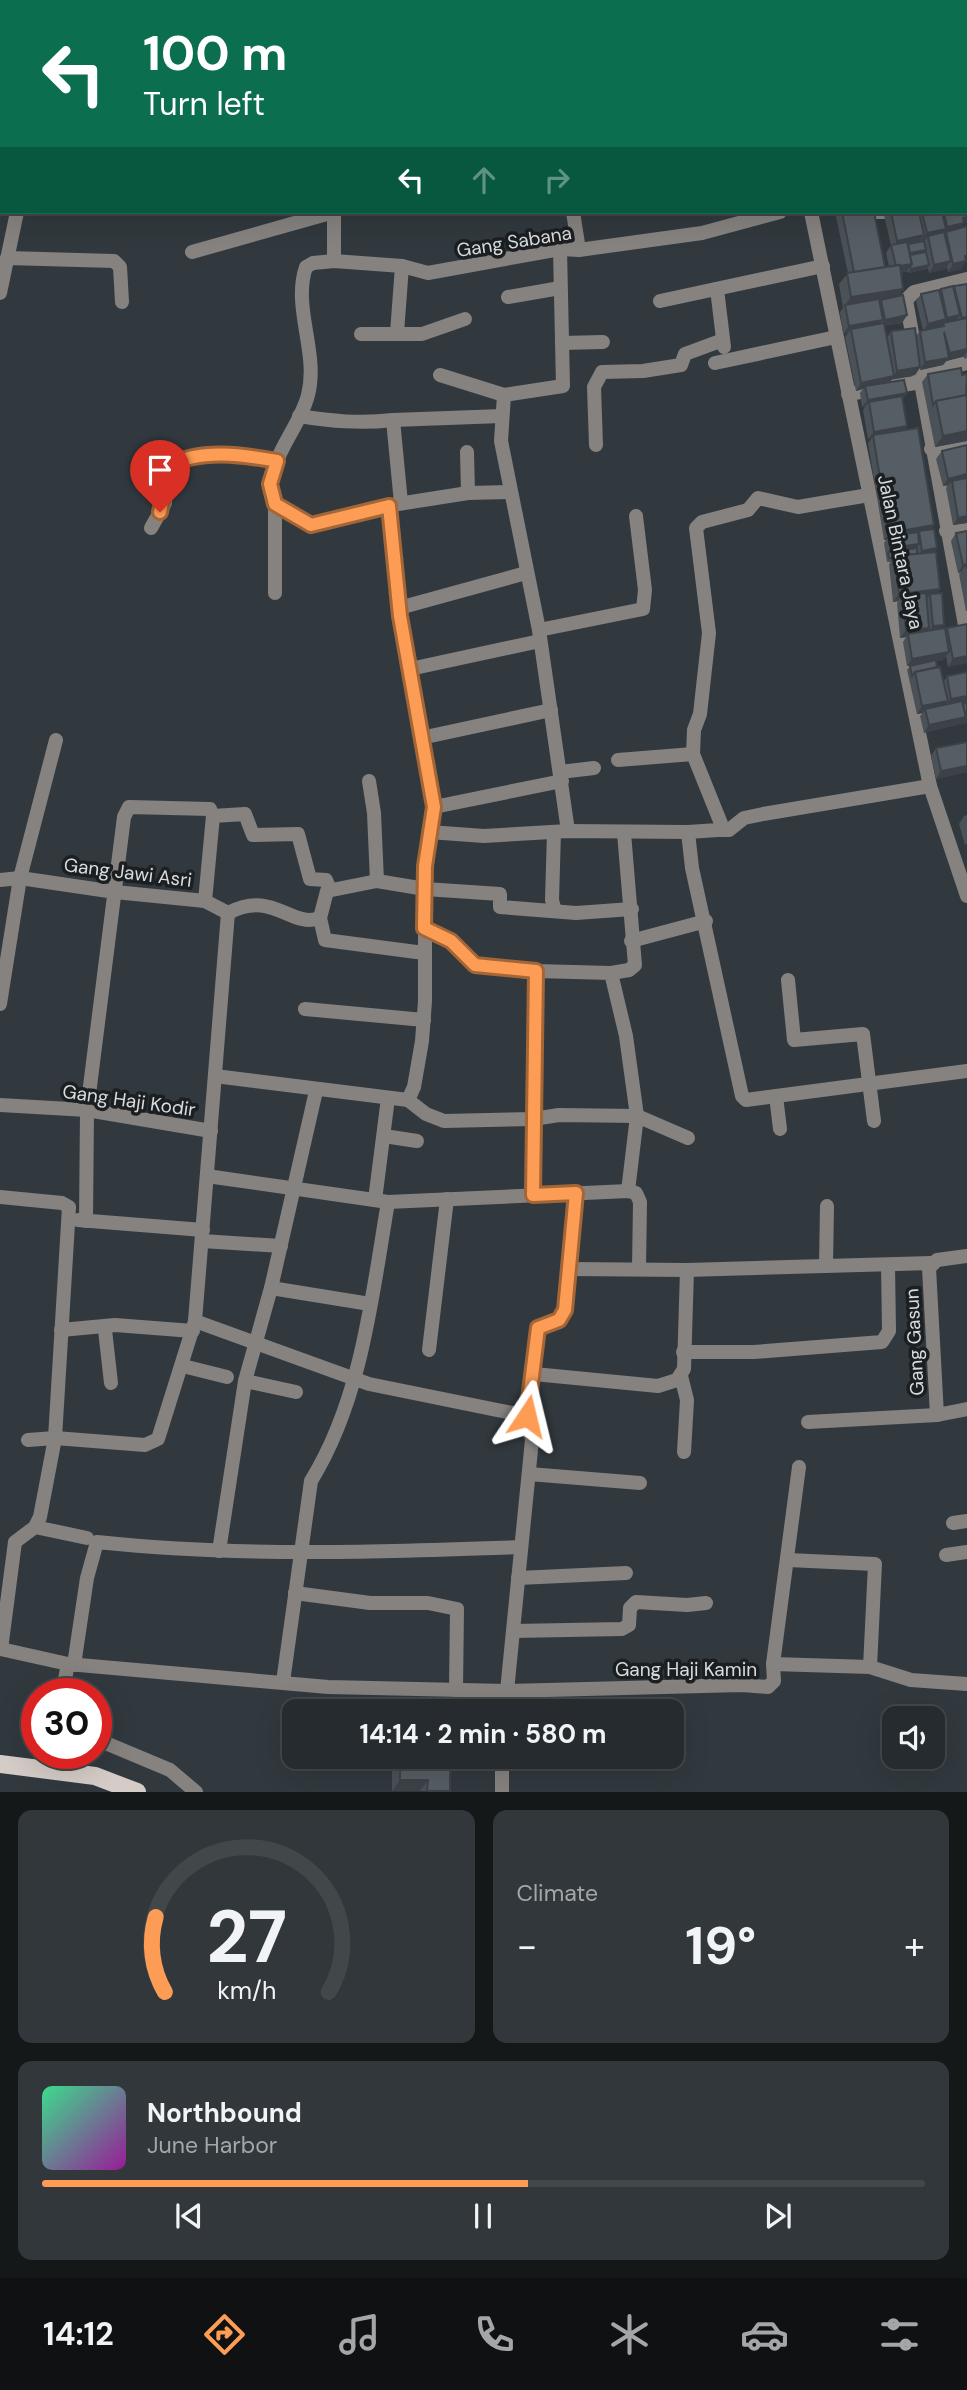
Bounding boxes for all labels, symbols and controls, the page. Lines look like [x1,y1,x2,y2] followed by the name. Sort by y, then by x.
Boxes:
[143,21,287,85] text: 100 m
[28,28,119,119] icon: left
[143,83,265,125] text: Turn left
[392,161,430,199] icon: left
[465,161,503,199] icon: ahead
[538,161,576,199] icon: right
[455,220,573,263] street label: Gang Sabana
[130,440,190,512] pin
[141,451,179,489] icon: arrive
[872,473,929,632] street label: Jalan Bintara Jaya
[62,852,193,893] street label: Gang Jawi Asri
[61,1079,197,1122] street label: Gang Haji Kodir
[899,1288,930,1396] street label: Gang Gasun
[490,1379,564,1453] position arrow
[615,1657,757,1682] street label: Gang Haji Kamin
[21,1678,112,1769] speed limit sign: 30
[882,1706,945,1769] map controls
[882,1706,945,1769] button: sound
[359,1717,607,1751] text: 14:14 · 2 min · 580 m
[517,1878,598,1908] text: Climate
[206,1891,287,1986] text: 27
[685,1912,756,1980] text: 19°
[517,1921,537,1971] text: −
[904,1921,925,1971] text: +
[217,1974,276,2007] text: km/h
[147,2096,302,2130] text: Northbound
[147,2130,277,2160] text: June Harbor
[170,2197,208,2235] icon: previous
[464,2197,502,2235] icon: pause
[759,2197,797,2235] icon: next
[200,2310,249,2359] icon: directions
[335,2310,384,2359] icon: music
[470,2310,519,2359] icon: phone
[605,2310,654,2359] icon: climate
[740,2310,789,2359] icon: car
[875,2310,924,2359] icon: filters
[43,2313,114,2355] text: 14:12

